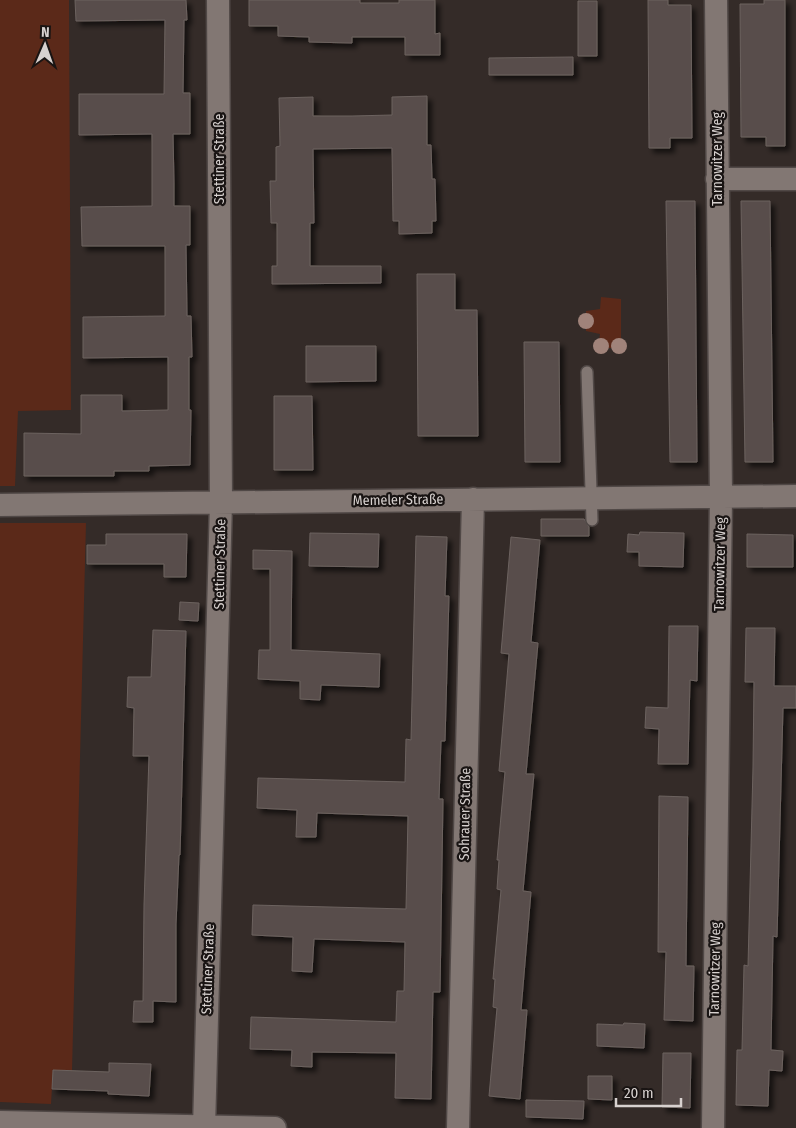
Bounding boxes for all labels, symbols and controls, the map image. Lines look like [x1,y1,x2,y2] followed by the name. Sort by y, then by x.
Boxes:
[20,20,70,70] north arrow
[41,24,50,41] text: N
[709,112,726,206] street label: Tarnowitzer Weg
[211,114,228,204] street label: Stettiner Straße
[353,491,443,509] street label: Memeler Straße
[711,516,729,611] street label: Tarnowitzer Weg
[211,518,229,609] street label: Stettiner Straße
[456,767,474,860] street label: Sohrauer Straße
[706,921,724,1016] street label: Tarnowitzer Weg
[198,923,218,1015] street label: Stettiner Straße
[616,1076,681,1108] scale bar
[624,1084,654,1102] text: 20 m

